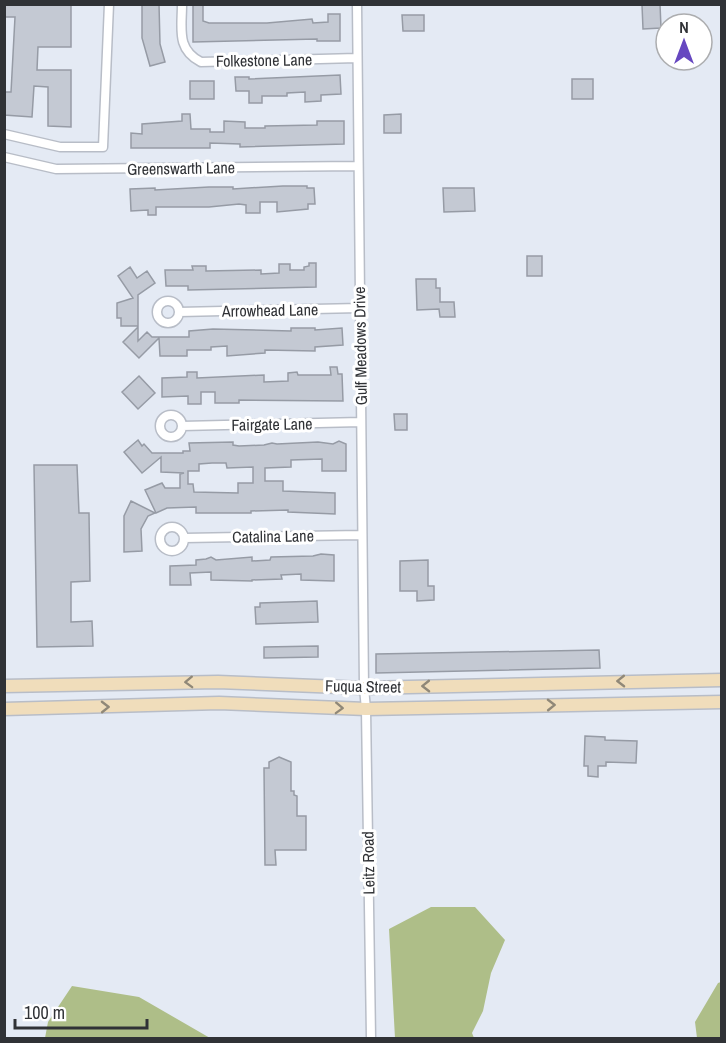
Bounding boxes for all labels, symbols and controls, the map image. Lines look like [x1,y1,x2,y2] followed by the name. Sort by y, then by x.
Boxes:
[654,12,714,72] north arrow
[679,16,689,38] text: N
[216,48,312,72] street label: Folkestone Lane
[127,156,235,180] street label: Greenswarth Lane
[348,286,372,406] street label: Gulf Meadows Drive
[221,298,318,322] street label: Arrowhead Lane
[231,412,313,436] street label: Fairgate Lane
[232,524,314,548] street label: Catalina Lane
[325,674,401,698] street label: Fuqua Street
[617,675,626,688] one-way arrow
[185,676,194,689] one-way arrow
[422,680,431,692] one-way arrow
[546,699,555,712] one-way arrow
[100,701,109,713] one-way arrow
[334,701,343,714] one-way arrow
[356,831,380,895] street label: Leitz Road
[15,992,147,1030] scale bar
[24,1000,65,1025] text: 100 m

